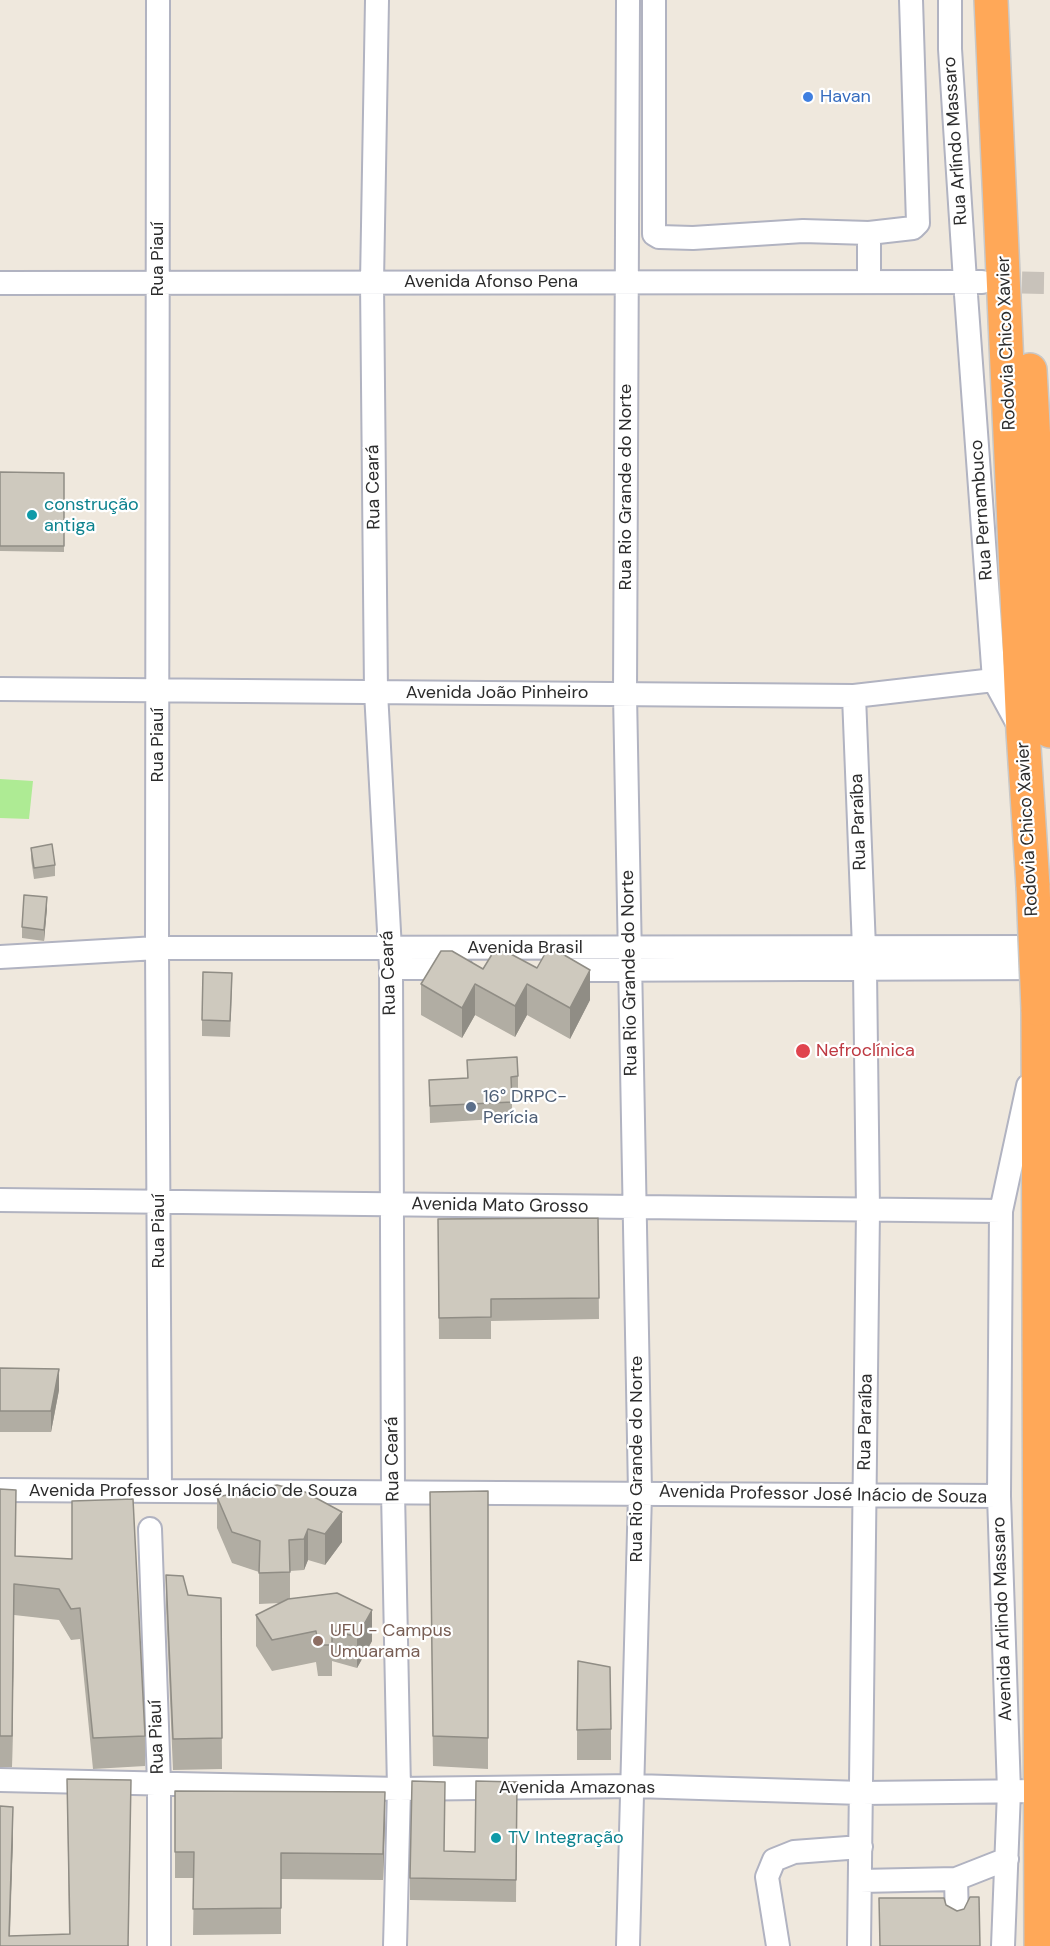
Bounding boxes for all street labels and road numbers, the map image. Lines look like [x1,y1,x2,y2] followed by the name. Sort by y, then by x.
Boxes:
[939,56,973,226] street label: Rua Arlíndo Massaro
[147,222,169,296] street label: Rua Piauí
[993,255,1021,431] street label: Rodovia Chico Xavier
[404,271,578,293] street label: Avenida Afonso Pena
[615,384,637,590] street label: Rua Rio Grande do Norte
[966,439,998,581] street label: Rua Pernambuco
[362,444,386,530] street label: Rua Ceará
[406,682,588,704] street label: Avenida João Pinheiro
[147,708,169,782] street label: Rua Piauí
[1013,741,1043,917] street label: Rodovia Chico Xavier
[847,773,871,871] street label: Rua Paraíba
[617,870,643,1076] street label: Rua Rio Grande do Norte
[377,930,401,1016] street label: Rua Ceará
[467,937,583,959] street label: Avenida Brasil
[148,1194,170,1268] street label: Rua Piauí
[411,1194,589,1218] street label: Avenida Mato Grosso
[626,1356,648,1562] street label: Rua Rio Grande do Norte
[854,1373,878,1471] street label: Rua Paraíba
[381,1416,405,1502] street label: Rua Ceará
[29,1480,357,1502] street label: Avenida Professor José Inácio de Souza
[659,1481,987,1509] street label: Avenida Professor José Inácio de Souza
[989,1516,1017,1722] street label: Avenida Arlindo Massaro
[145,1699,169,1775] street label: Rua Piauí
[499,1777,655,1799] street label: Avenida Amazonas

